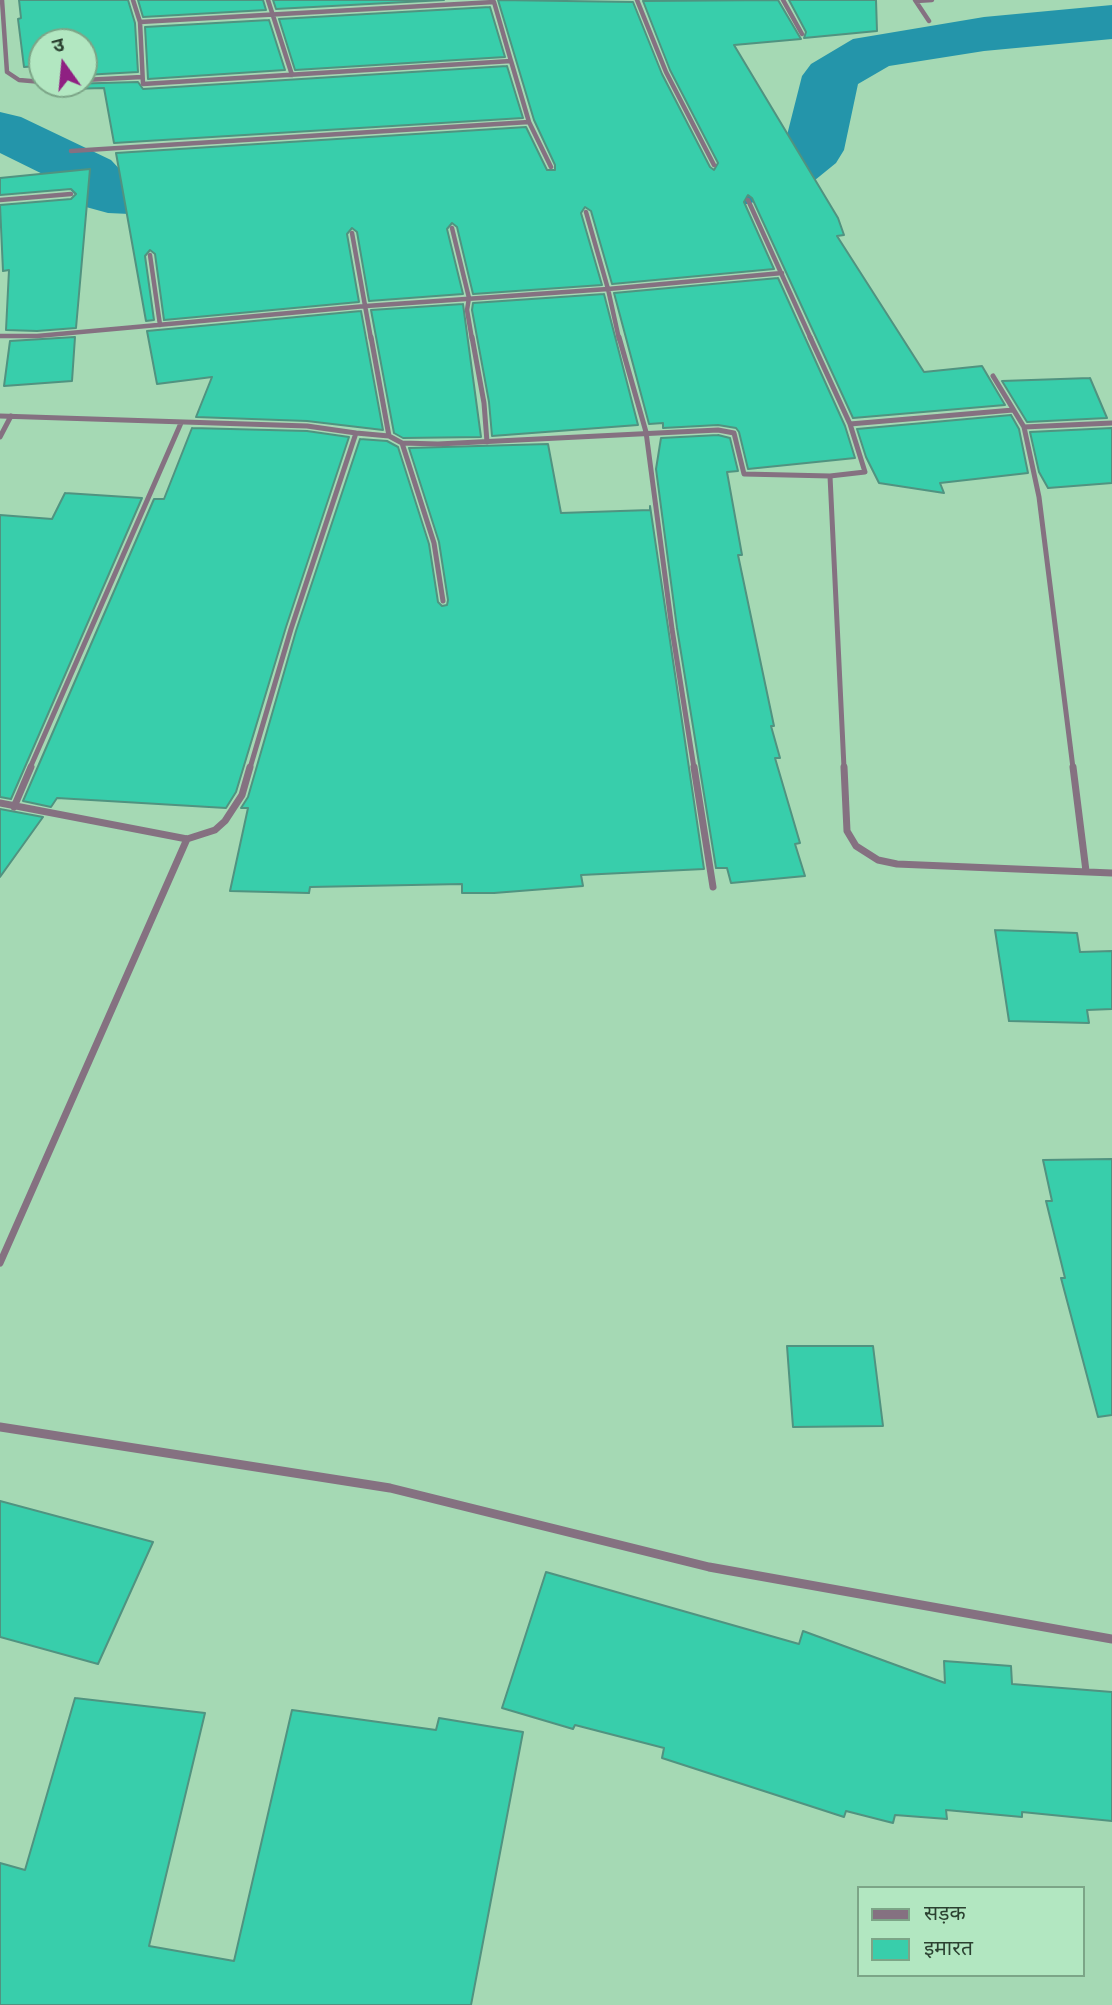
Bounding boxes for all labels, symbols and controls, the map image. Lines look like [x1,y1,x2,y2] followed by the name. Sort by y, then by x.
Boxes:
[28,28,98,98] north arrow
[50,33,66,57] text: उ
[856,1886,1084,1977] legend
[924,1900,966,1925] text: सड़क
[924,1935,973,1960] text: इमारत

